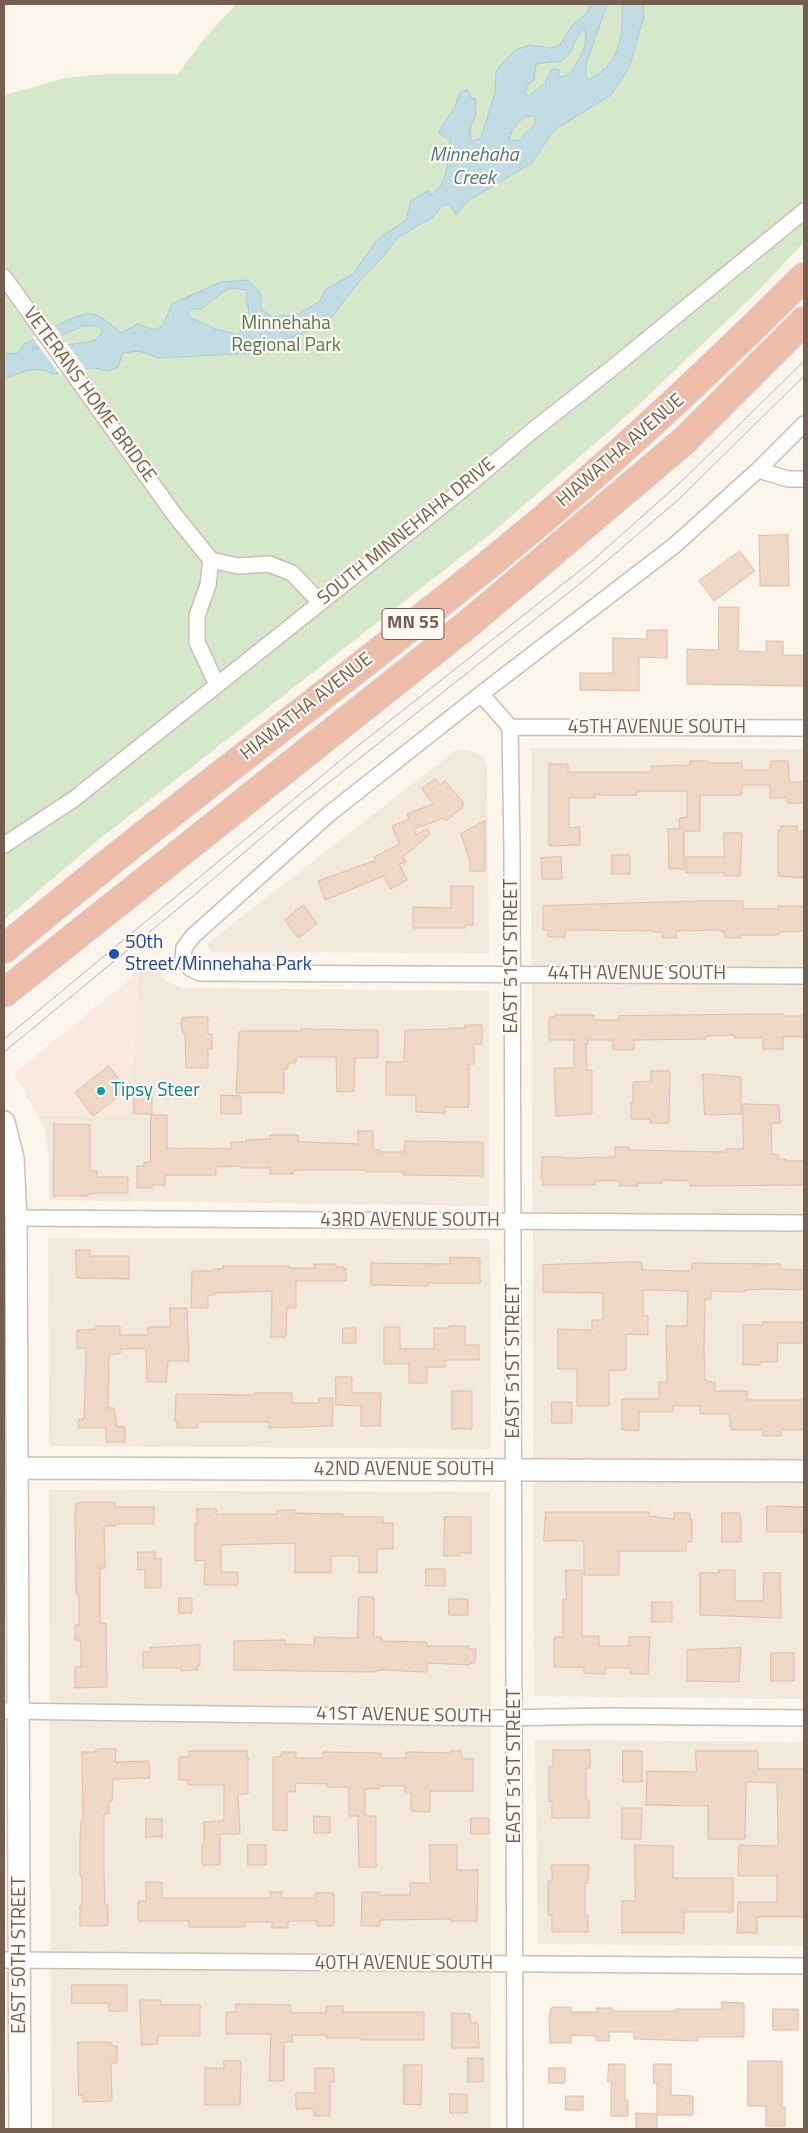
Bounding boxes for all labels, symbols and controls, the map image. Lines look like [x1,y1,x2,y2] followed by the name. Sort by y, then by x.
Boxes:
[430,144,518,191] water label: Minnehaha Creek
[18,303,160,487] street label: VETERANS HOME BRIDGE
[231,313,341,357] park label: Minnehaha Regional Park
[553,389,689,513] street label: HIAWATHA AVENUE
[314,453,500,611] street label: SOUTH MINNEHAHA DRIVE
[382,608,444,640] road number: MN 55
[236,648,378,766] street label: HIAWATHA AVENUE
[568,717,746,739] street label: 45TH AVENUE SOUTH
[501,879,523,1033] street label: EAST 51ST STREET
[125,932,312,976] place label: 50th Street/Minnehaha Park
[107,947,121,961] marker: 50th Street/Minnehaha Park
[548,963,726,985] street label: 44TH AVENUE SOUTH
[111,1080,200,1102] place label: Tipsy Steer
[95,1085,107,1097] marker: Tipsy Steer
[320,1210,500,1232] street label: 43RD AVENUE SOUTH
[503,1284,525,1438] street label: EAST 51ST STREET
[314,1459,494,1481] street label: 42ND AVENUE SOUTH
[504,1689,526,1843] street label: EAST 51ST STREET
[316,1703,492,1729] street label: 41ST AVENUE SOUTH
[9,1876,31,2034] street label: EAST 50TH STREET
[315,1953,493,1975] street label: 40TH AVENUE SOUTH

